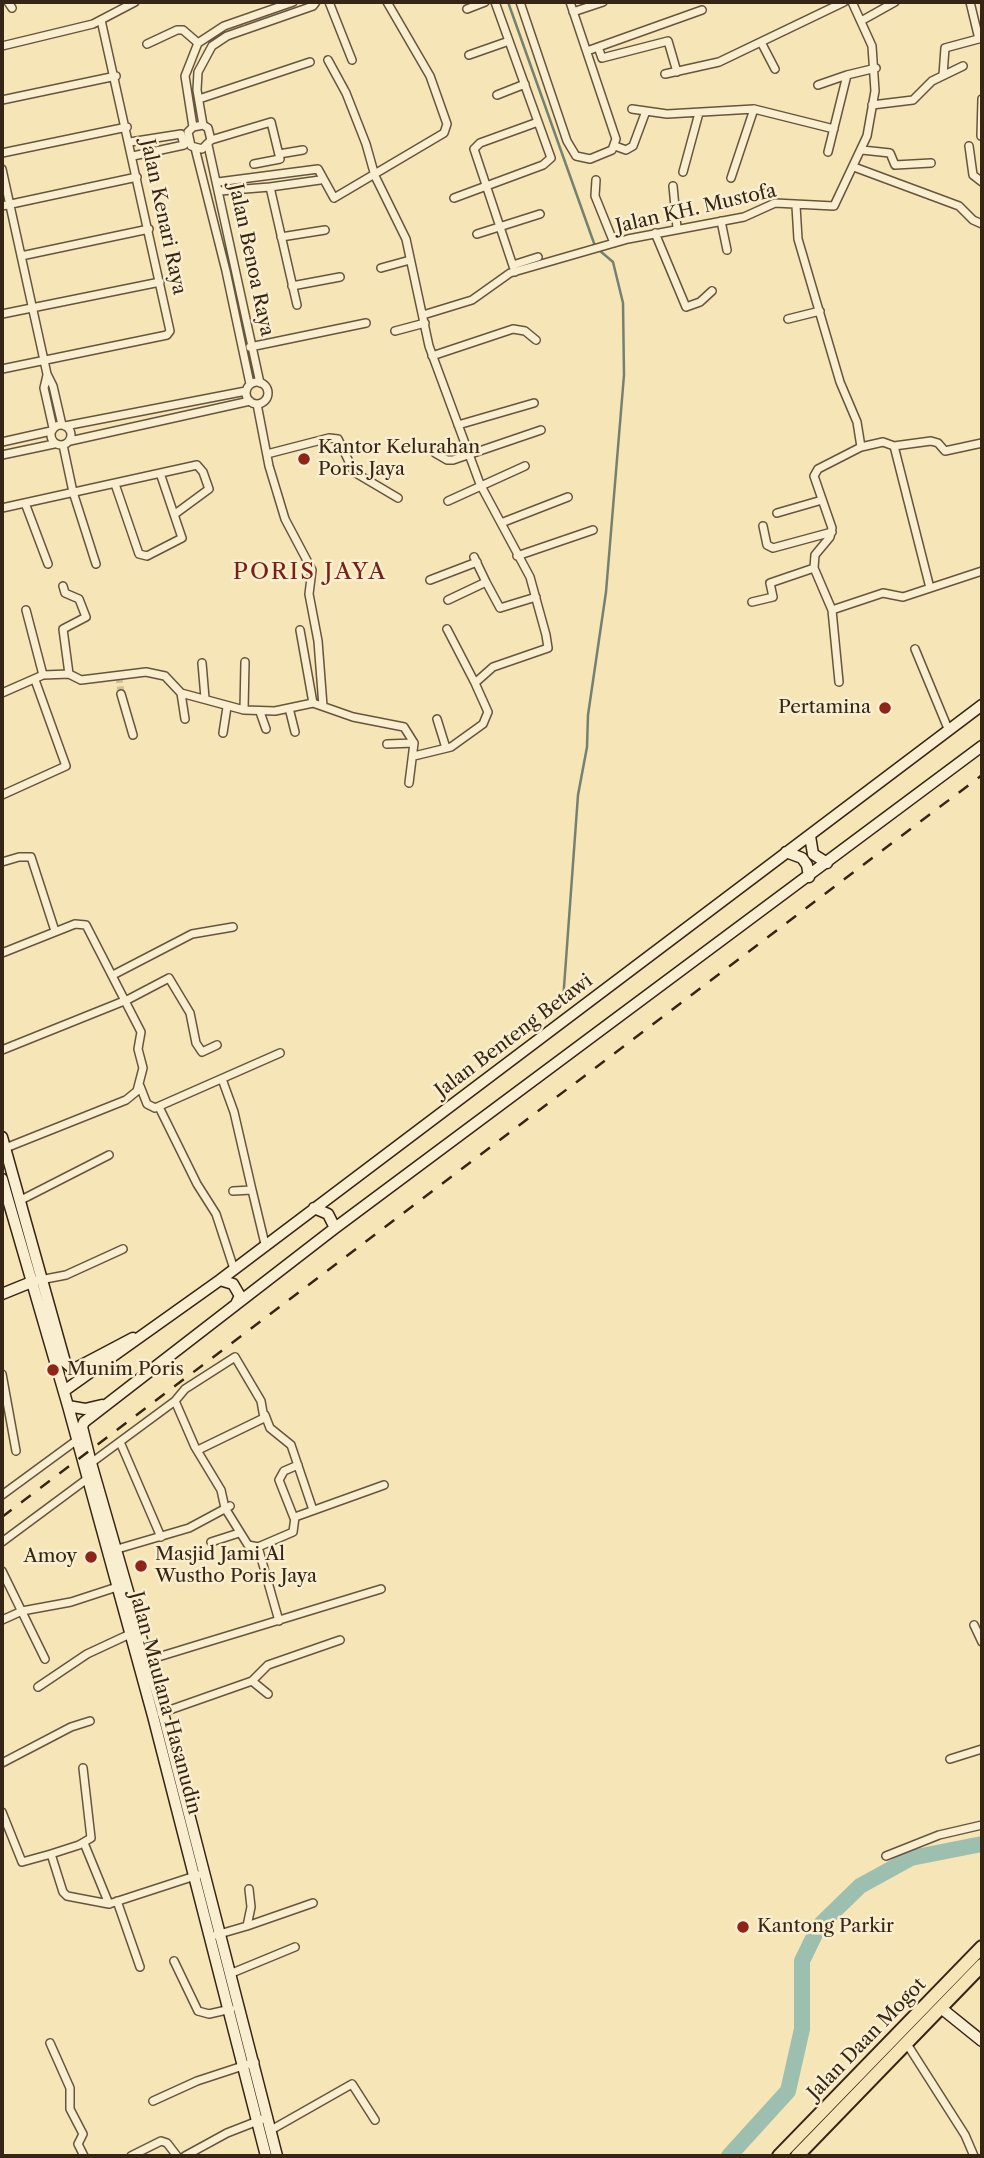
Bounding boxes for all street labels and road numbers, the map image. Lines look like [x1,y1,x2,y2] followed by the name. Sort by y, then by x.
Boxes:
[135,137,191,297] street label: Jalan Kenari Raya
[614,179,778,239] street label: Jalan KH. Mustofa
[224,182,278,338] street label: Jalan Benoa Raya
[431,969,597,1103] street label: Jalan Benteng Betawi
[124,1589,206,1817] street label: Jalan Maulana Hasanudin
[803,1973,931,2105] street label: Jalan Daan Mogot

